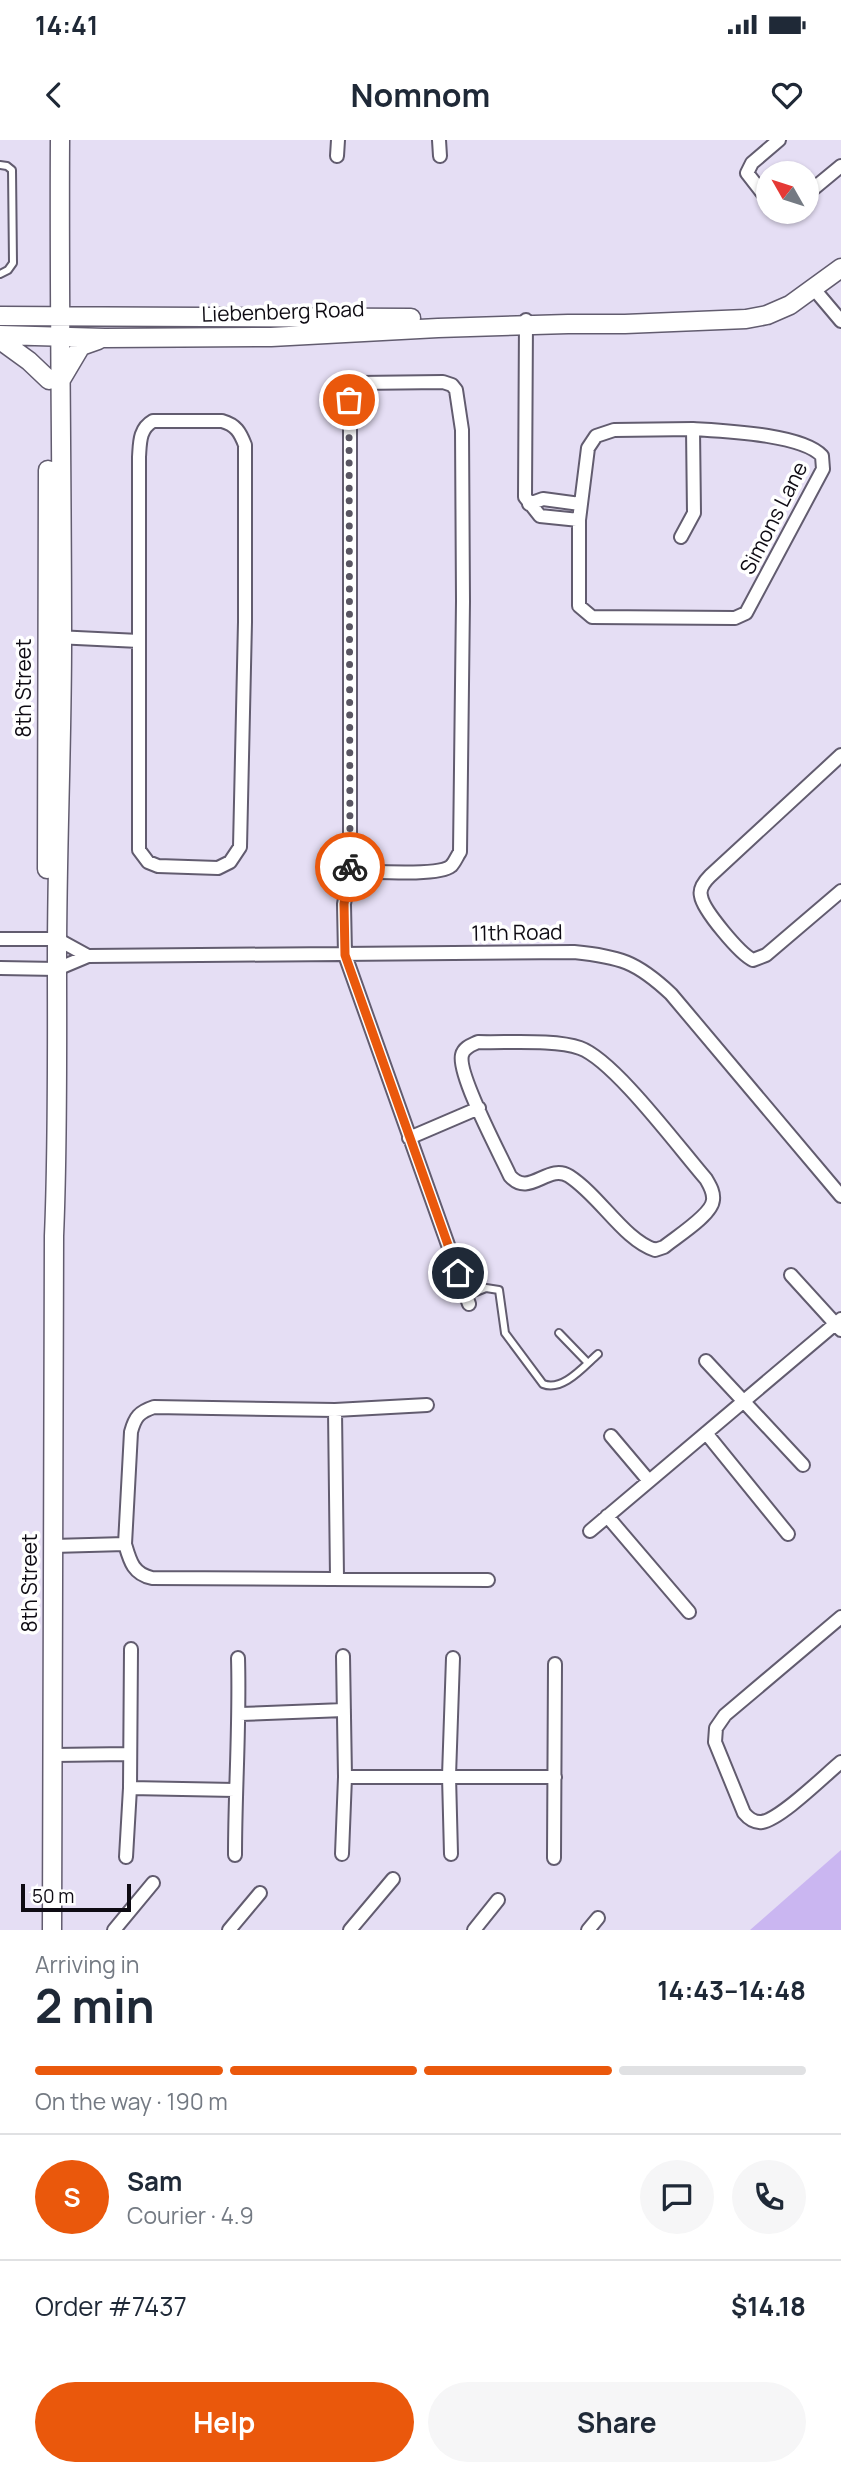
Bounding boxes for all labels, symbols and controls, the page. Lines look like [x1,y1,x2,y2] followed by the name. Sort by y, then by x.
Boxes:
[35,7,98,43] text: 14:41
[351,73,490,117] text: Nomnom
[35,76,73,114] icon: back
[768,76,806,114] icon: heart
[756,161,819,224] north arrow
[756,161,819,224] map controls
[201,294,365,328] street label: Liebenberg Road
[319,370,379,430] pin
[330,381,368,419] icon: bag
[733,456,813,579] street label: Simons Lane
[9,639,37,737] street label: 8th Street
[315,832,385,902] courier
[331,848,369,886] icon: bike
[471,917,563,947] street label: 11th Road
[428,1243,488,1303] pin
[439,1254,477,1292] icon: home
[15,1534,43,1632] street label: 8th Street
[21,1881,131,1913] scale bar
[32,1883,74,1909] text: 50 m
[35,1948,140,1980] text: Arriving in
[657,1972,806,2008] text: 14:43–14:48
[35,1974,155,2037] text: 2 min
[35,2085,228,2117] text: On the way · 190 m
[640,2160,714,2234] button: chat
[732,2160,806,2234] button: phone
[127,2163,182,2199] text: Sam
[63,2179,81,2215] text: S
[127,2199,254,2231] text: Courier · 4.9
[35,2288,187,2324] text: Order #7437
[731,2288,806,2324] text: $14.18
[35,2382,414,2462] button: Help
[428,2382,806,2462] button: Share

